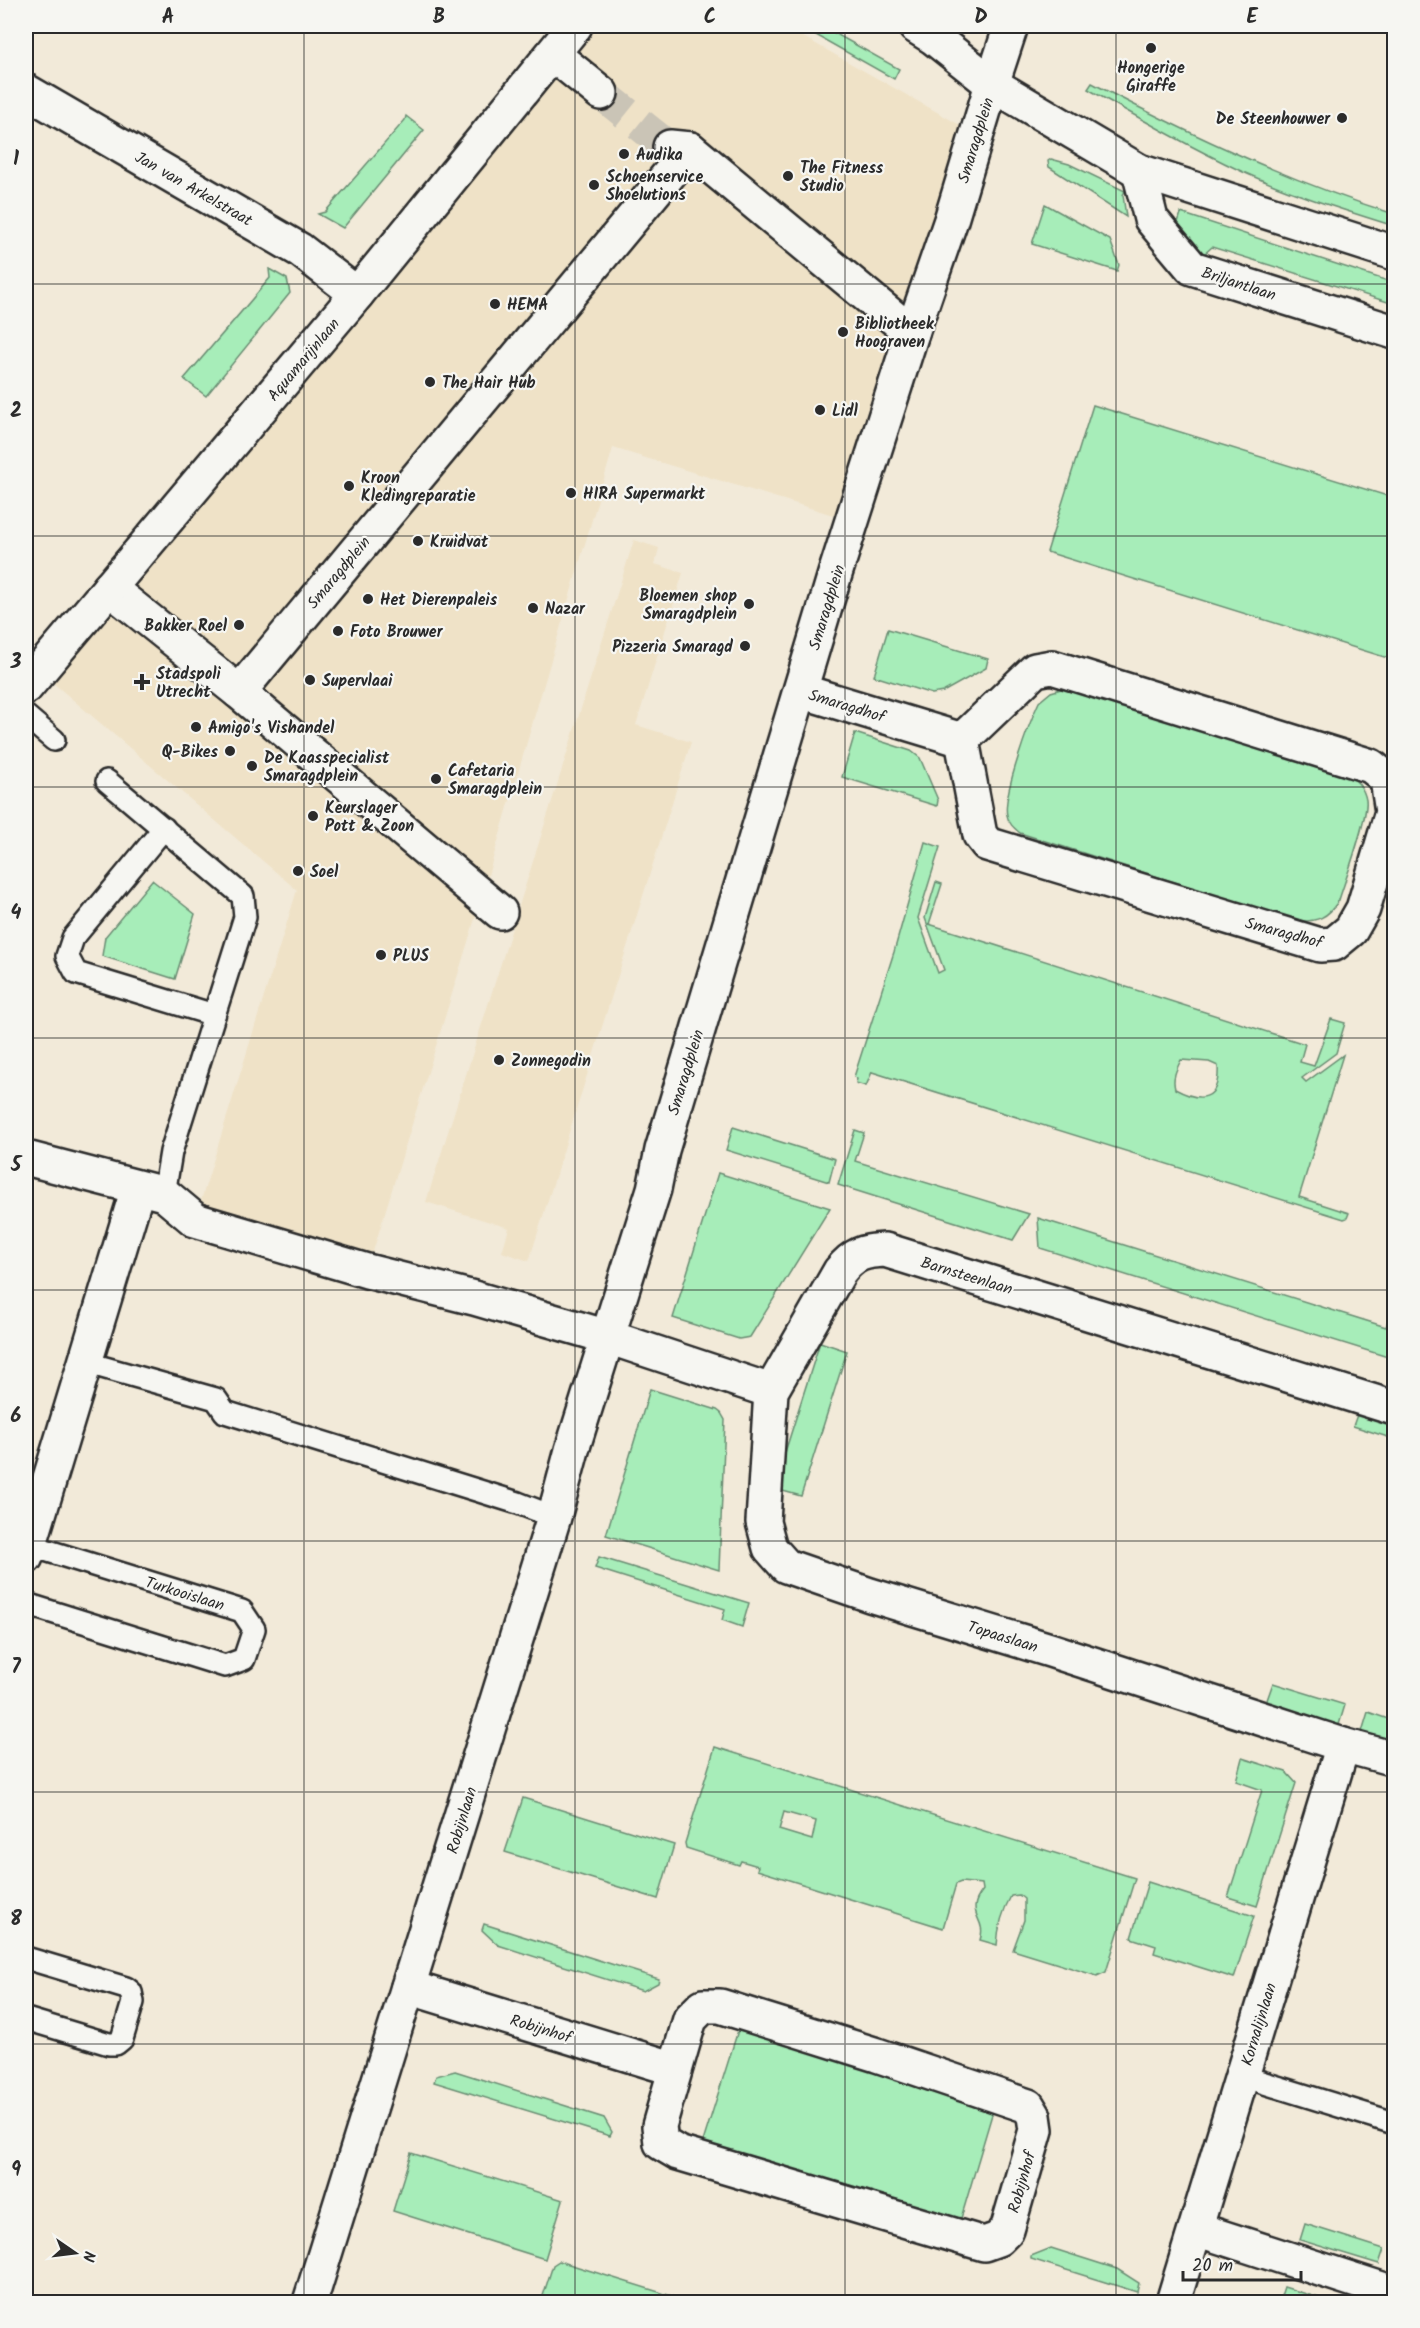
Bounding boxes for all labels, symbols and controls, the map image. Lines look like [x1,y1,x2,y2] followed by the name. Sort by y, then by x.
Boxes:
[162,2,174,34] text: A
[433,2,445,34] text: B
[704,2,716,34] text: C
[974,2,988,34] text: D
[1246,2,1258,34] text: E
[1144,41,1158,55] marker: Hongerige Giraffe
[1117,56,1185,99] place label: Hongerige Giraffe
[952,95,1001,186] street label: Smaragdplein
[1216,107,1331,132] place label: De Steenhouwer
[1335,111,1349,125] marker: De Steenhouwer
[636,143,683,168] place label: Audika
[13,144,19,176] text: 1
[130,145,257,234] street label: Jan van Arkelstraat
[617,147,631,161] marker: Audika
[800,156,884,199] place label: The Fitness Studio
[606,165,703,208] place label: Schoenservice Shoelutions
[781,169,795,183] marker: The Fitness Studio
[587,178,601,192] marker: Schoenservice Shoelutions
[1198,261,1279,308] street label: Briljantlaan
[507,293,548,318] place label: HEMA
[488,297,502,311] marker: HEMA
[855,312,935,355] place label: Bibliotheek Hoograven
[262,313,346,407] street label: Aquamarijnlaan
[836,325,850,339] marker: Bibliotheek Hoograven
[442,371,536,396] place label: The Hair Hub
[423,375,437,389] marker: The Hair Hub
[10,396,22,428] text: 2
[832,399,859,424] place label: Lidl
[813,403,827,417] marker: Lidl
[361,466,476,509] place label: Kroon Kledingreparatie
[342,479,356,493] marker: Kroon Kledingreparatie
[583,482,706,507] place label: HIRA Supermarkt
[564,486,578,500] marker: HIRA Supermarkt
[430,530,489,555] place label: Kruidvat
[301,531,377,615] street label: Smaragdplein
[411,534,425,548] marker: Kruidvat
[803,562,852,653] street label: Smaragdplein
[639,584,737,627] place label: Bloemen shop Smaragdplein
[380,588,498,613] place label: Het Dierenpaleis
[361,592,375,606] marker: Het Dierenpaleis
[545,597,586,622] place label: Nazar
[742,597,756,611] marker: Bloemen shop Smaragdplein
[526,601,540,615] marker: Nazar
[144,614,228,639] place label: Bakker Roel
[232,618,246,632] marker: Bakker Roel
[350,620,444,645] place label: Foto Brouwer
[331,624,345,638] marker: Foto Brouwer
[612,635,733,660] place label: Pizzeria Smaragd
[738,639,752,653] marker: Pizzeria Smaragd
[10,647,22,679] text: 3
[156,662,221,705] place label: Stadspoli Utrecht
[322,669,393,694] place label: Supervlaai
[133,673,151,691] marker: Stadspoli Utrecht
[303,673,317,687] marker: Supervlaai
[805,683,890,731] street label: Smaragdhof
[208,716,335,741] place label: Amigo's Vishandel
[189,720,203,734] marker: Amigo's Vishandel
[162,740,219,765] place label: Q-Bikes
[223,744,237,758] marker: Q-Bikes
[264,746,390,789] place label: De Kaasspecialist Smaragdplein
[245,759,259,773] marker: De Kaasspecialist Smaragdplein
[448,759,542,802] place label: Cafetaria Smaragdplein
[429,772,443,786] marker: Cafetaria Smaragdplein
[325,796,414,839] place label: Keurslager Pott & Zoon
[306,809,320,823] marker: Keurslager Pott & Zoon
[310,860,339,885] place label: Soel
[291,864,305,878] marker: Soel
[11,898,22,930] text: 4
[1242,911,1327,956] street label: Smaragdhof
[393,944,429,969] place label: PLUS
[374,948,388,962] marker: PLUS
[662,1027,711,1118] street label: Smaragdplein
[511,1049,591,1074] place label: Zonnegodin
[492,1053,506,1067] marker: Zonnegodin
[10,1150,23,1182] text: 5
[918,1251,1016,1302] street label: Barnsteenlaan
[11,1401,22,1433] text: 6
[142,1571,227,1618] street label: Turkooislaan
[964,1615,1041,1660] street label: Topaaslaan
[11,1652,21,1684] text: 7
[440,1784,484,1857] street label: Robijnlaan
[10,1904,22,1936] text: 8
[1235,1980,1284,2069] street label: Kornalijnlaan
[507,2008,576,2051] street label: Robijnhof
[1002,2147,1044,2216] street label: Robijnhof
[11,2155,21,2187] text: 9
[45,2223,105,2283] north arrow
[1183,2244,1302,2282] scale bar
[75,2248,101,2264] text: N
[1192,2252,1233,2281] text: 20 m

